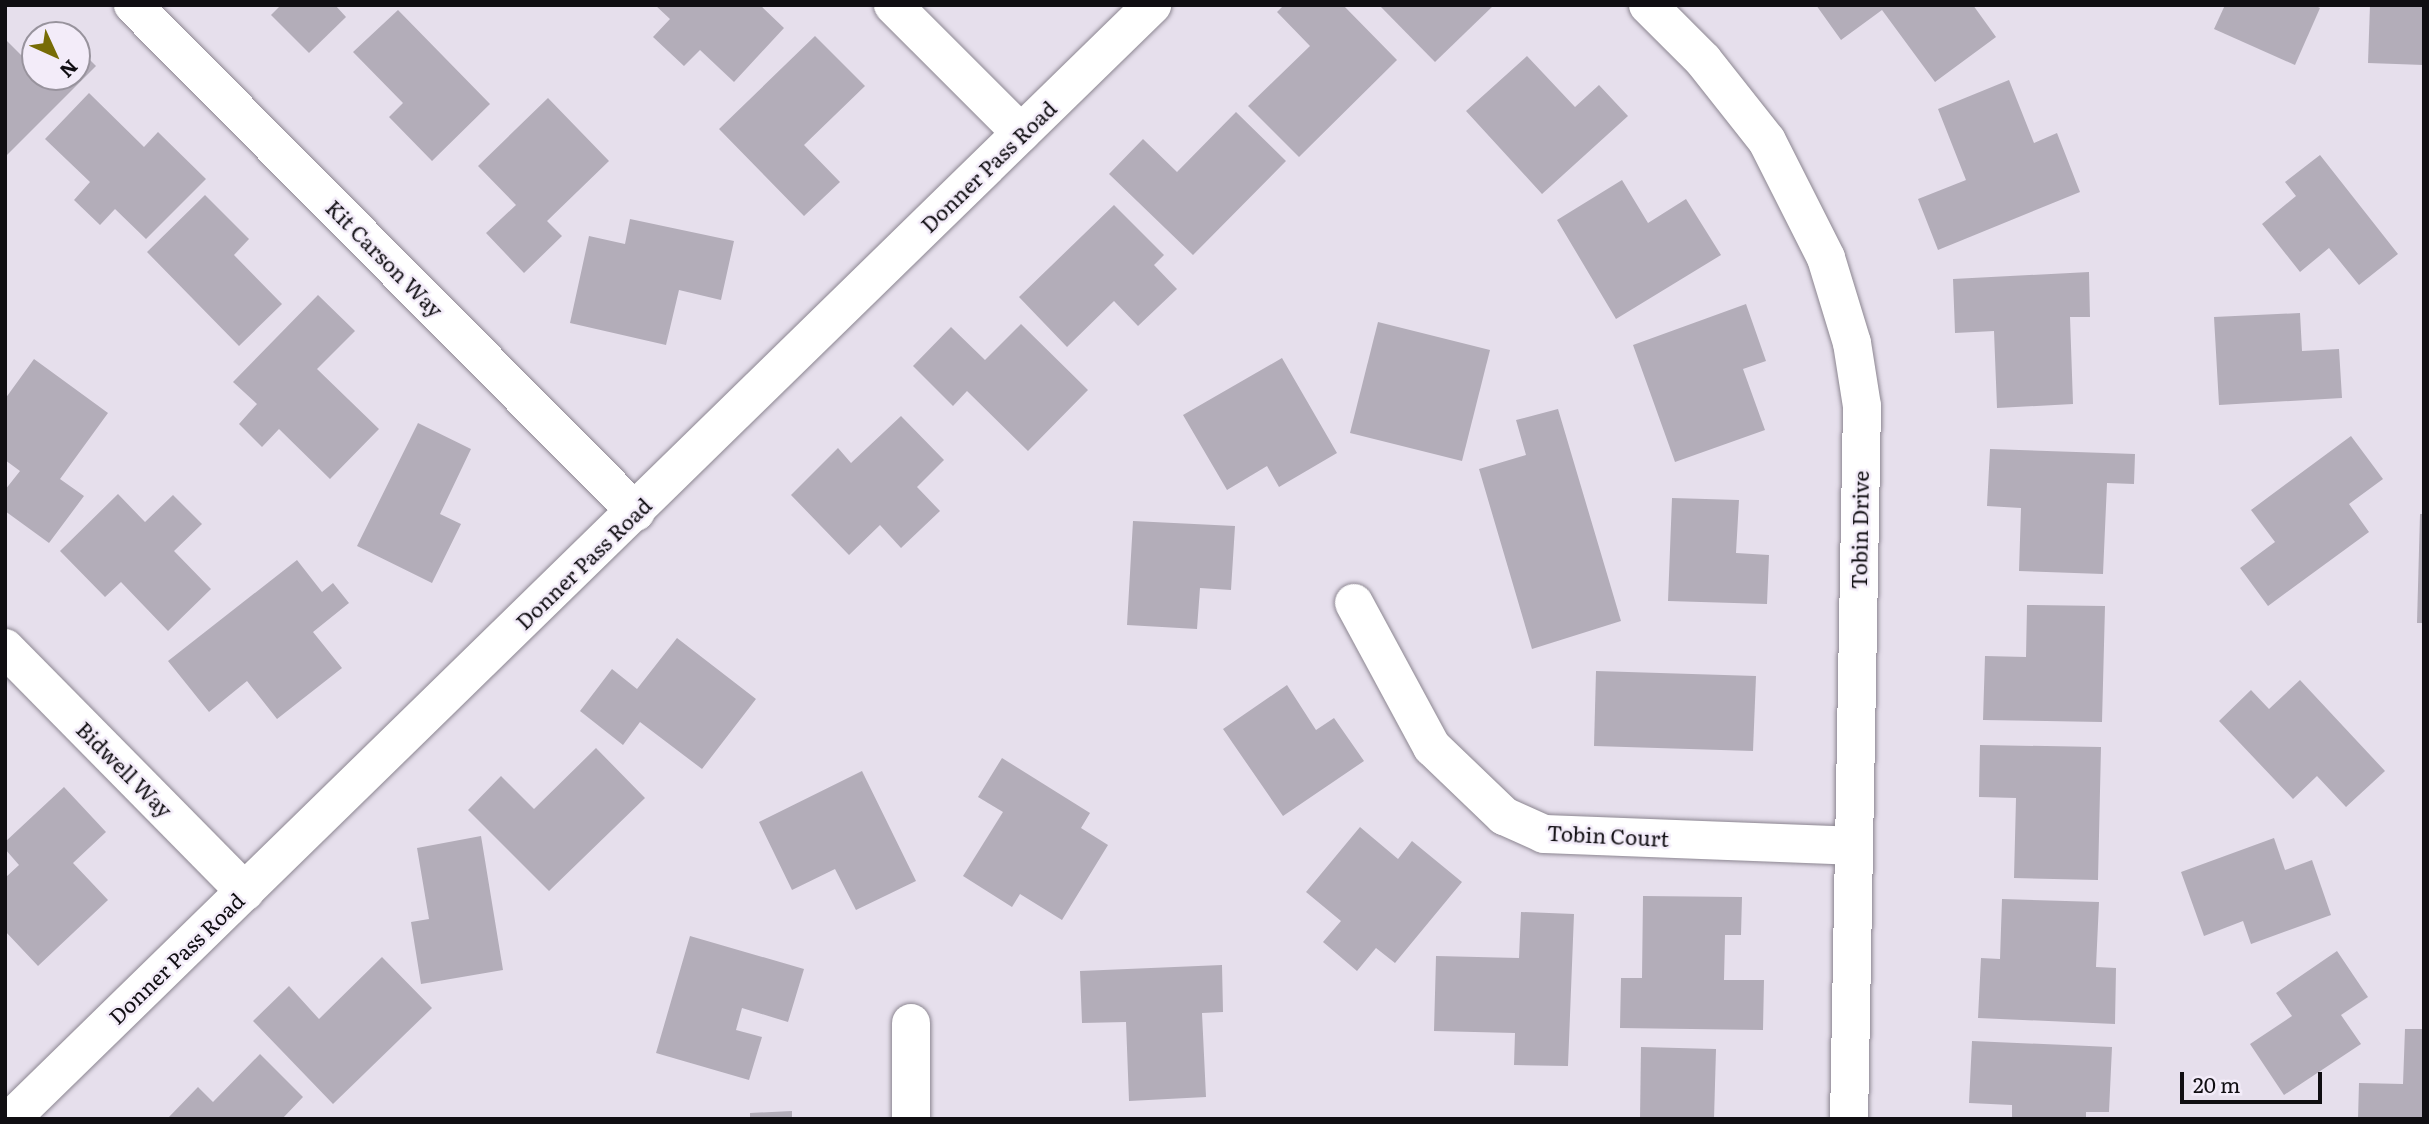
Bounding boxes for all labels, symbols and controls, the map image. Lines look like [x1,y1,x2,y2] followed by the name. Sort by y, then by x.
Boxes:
[21,21,91,91] north arrow
[54,54,85,85] text: N
[915,95,1061,237] street label: Donner Pass Road
[321,194,449,322] street label: Kit Carson Way
[1845,470,1873,590] street label: Tobin Drive
[510,492,656,634] street label: Donner Pass Road
[72,716,178,822] street label: Bidwell Way
[1546,819,1670,851] street label: Tobin Court
[103,887,249,1029] street label: Donner Pass Road
[2184,1058,2326,1102] scale bar
[2193,1068,2240,1099] text: 20 m

